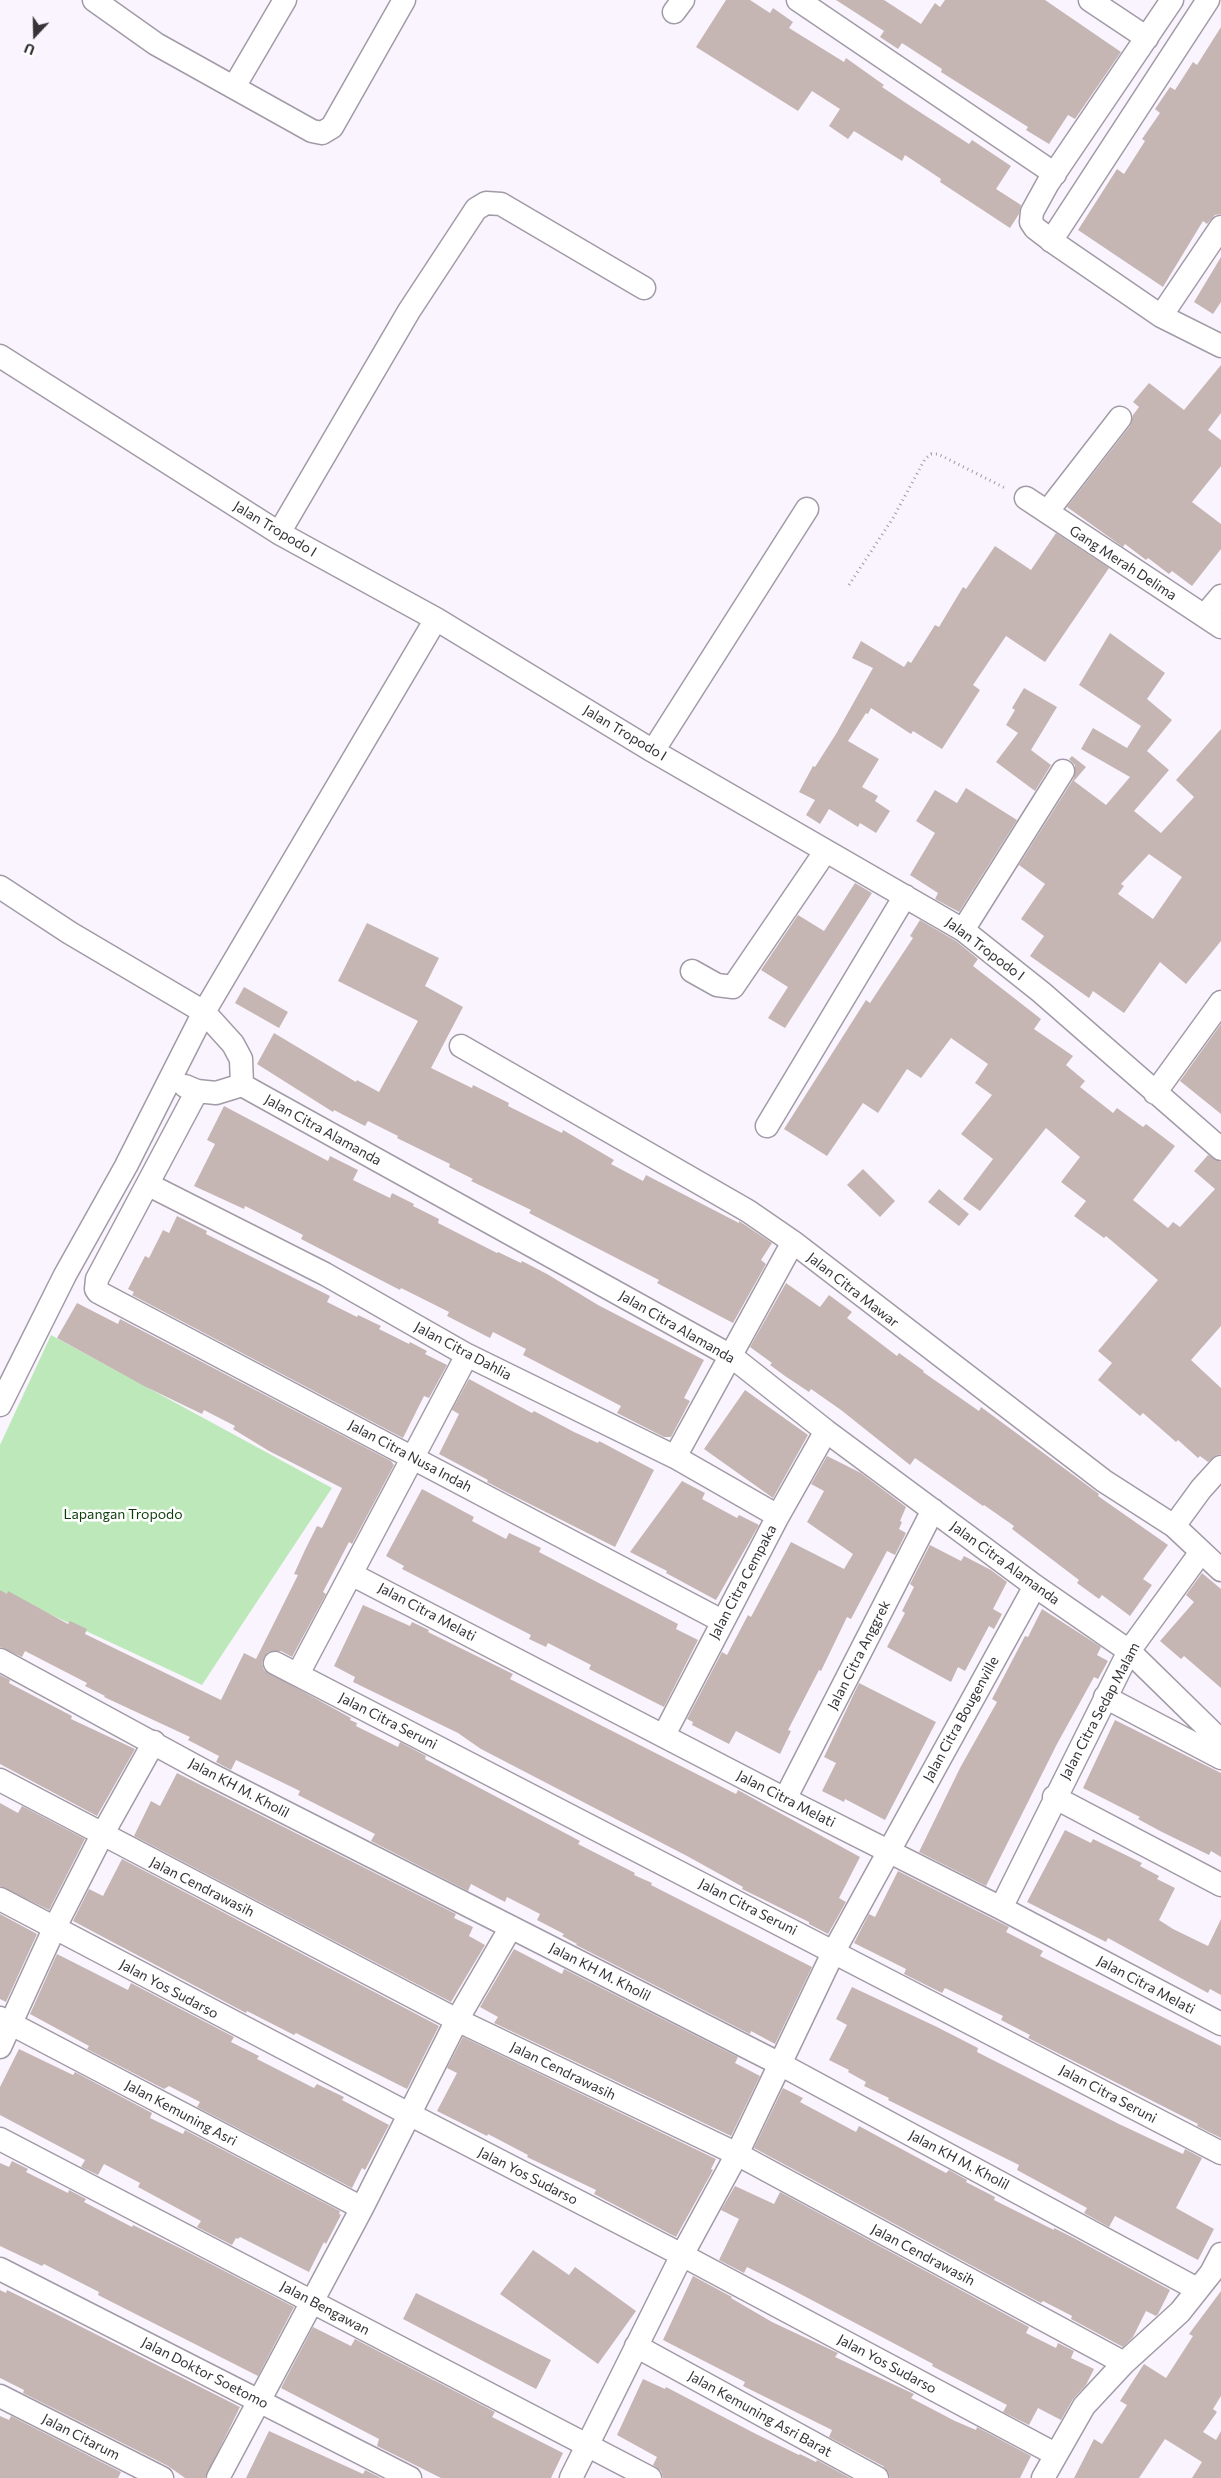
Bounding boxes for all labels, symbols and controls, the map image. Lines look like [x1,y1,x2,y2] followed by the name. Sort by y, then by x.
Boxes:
[10,10,60,60] north arrow
[22,40,37,59] text: U
[230,498,320,560] street label: Jalan Tropodo I
[1066,522,1180,604] street label: Gang Merah Delima
[580,702,670,764] street label: Jalan Tropodo I
[942,914,1028,984] street label: Jalan Tropodo I
[262,1091,384,1169] street label: Jalan Citra Alamanda
[804,1249,902,1331] street label: Jalan Citra Mawar
[616,1287,738,1367] street label: Jalan Citra Alamanda
[412,1318,514,1384] street label: Jalan Citra Dahlia
[345,1416,475,1496] street label: Jalan Citra Nusa Indah
[63,1506,183,1522] park label: Lapangan Tropodo
[947,1518,1063,1608] street label: Jalan Citra Alamanda
[706,1522,780,1642] street label: Jalan Citra Cempaka
[375,1579,479,1645] street label: Jalan Citra Melati
[824,1597,894,1713] street label: Jalan Citra Anggrek
[1057,1640,1143,1782] street label: Jalan Citra Sedap Malam
[920,1653,1002,1785] street label: Jalan Citra Bougenville
[336,1689,440,1753] street label: Jalan Citra Seruni
[186,1754,292,1822] street label: Jalan KH M. Kholil
[734,1767,838,1831] street label: Jalan Citra Melati
[147,1853,257,1921] street label: Jalan Cendrawasih
[696,1875,800,1939] street label: Jalan Citra Seruni
[547,1939,653,2005] street label: Jalan KH M. Kholil
[1094,1952,1198,2018] street label: Jalan Citra Melati
[117,1956,221,2022] street label: Jalan Yos Sudarso
[508,2038,618,2104] street label: Jalan Cendrawasih
[1056,2061,1160,2127] street label: Jalan Citra Seruni
[122,2076,240,2150] street label: Jalan Kemuning Asri
[906,2126,1012,2194] street label: Jalan KH M. Kholil
[475,2144,581,2208] street label: Jalan Yos Sudarso
[868,2221,978,2289] street label: Jalan Cendrawasih
[278,2277,372,2339] street label: Jalan Bengawan
[835,2331,939,2397] street label: Jalan Yos Sudarso
[139,2334,271,2412] street label: Jalan Doktor Soetomo
[685,2367,835,2461] street label: Jalan Kemuning Asri Barat
[39,2410,123,2464] street label: Jalan Citarum

